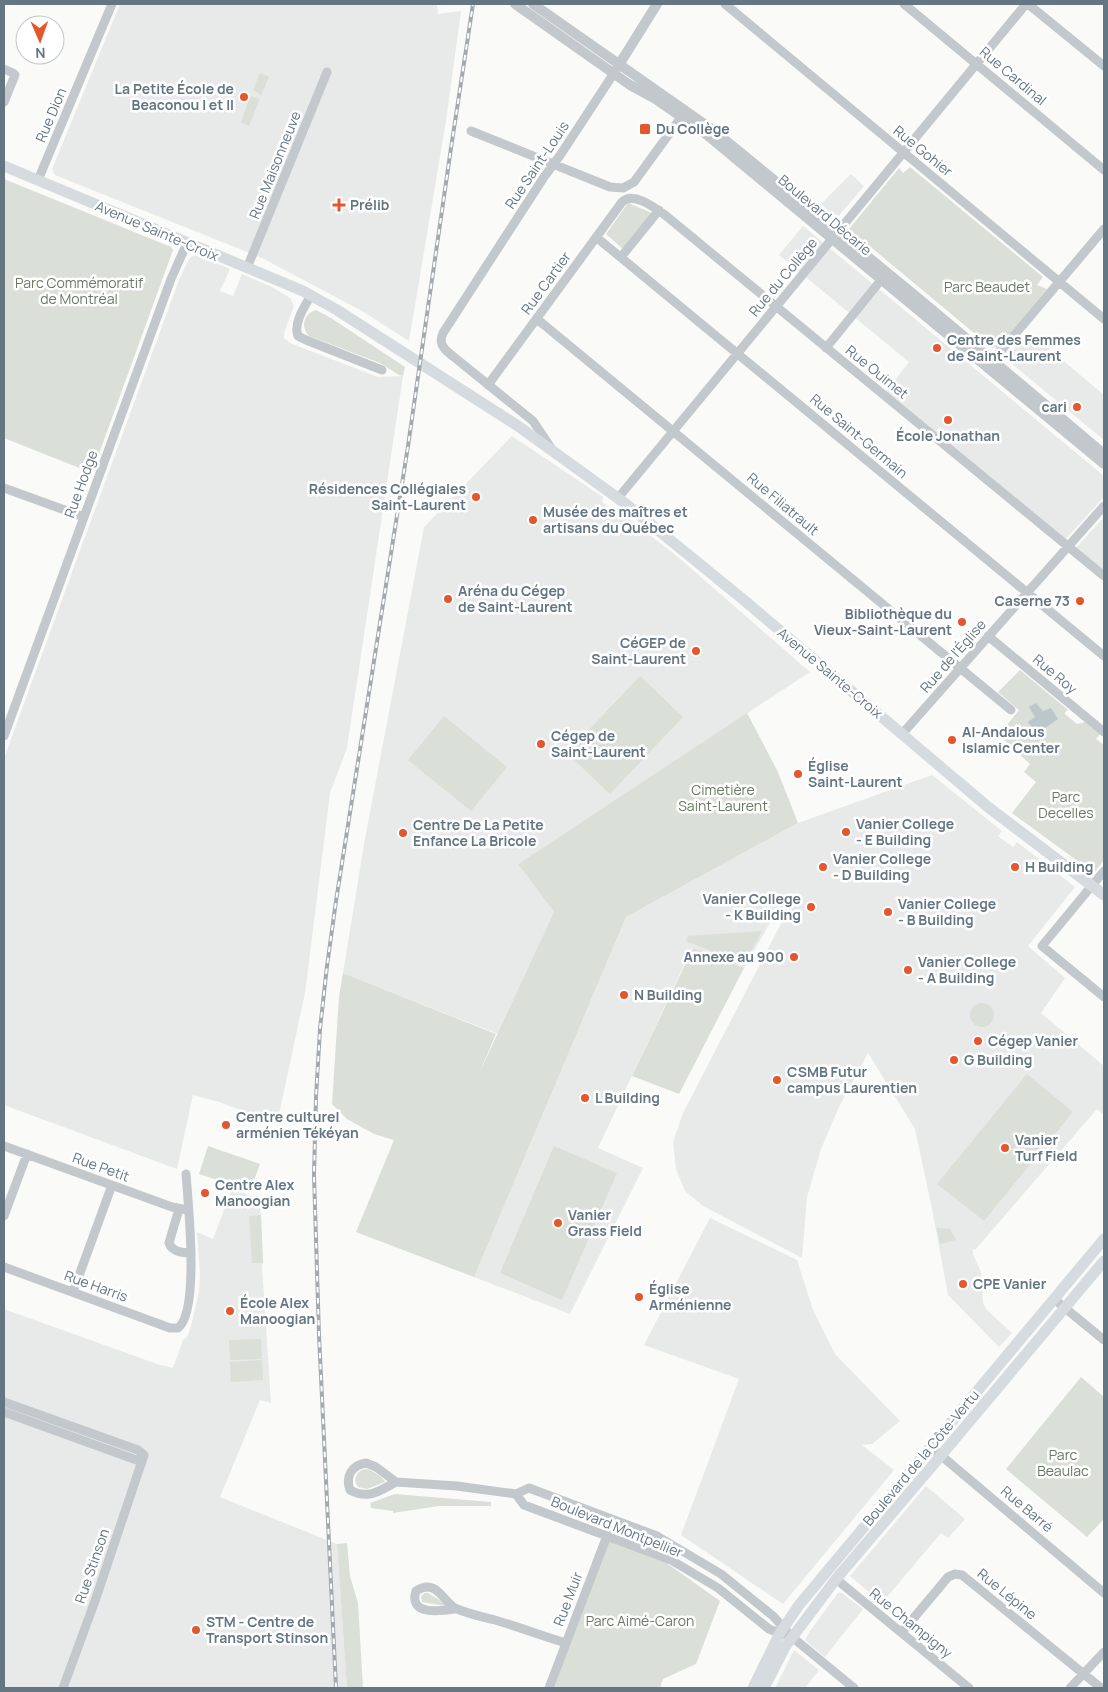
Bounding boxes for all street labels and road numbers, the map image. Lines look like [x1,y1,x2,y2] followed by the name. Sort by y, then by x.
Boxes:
[976,42,1051,109] street label: Rue Cardinal
[31,85,70,145] street label: Rue Dion
[244,108,305,222] street label: Rue Maisonneuve
[500,117,573,212] street label: Rue Saint-Louis
[890,121,957,180] street label: Rue Gohier
[775,170,876,259] street label: Boulevard Décarie
[93,196,222,265] street label: Avenue Sainte-Croix
[744,233,821,320] street label: Rue du Collège
[516,248,575,318] street label: Rue Cartier
[842,340,913,403] street label: Rue Ouimet
[807,389,912,482] street label: Rue Saint-Germain
[60,447,102,520] street label: Rue Hodge
[743,468,823,539] street label: Rue Filiatrault
[915,615,990,696] street label: Rue de l'Église
[774,623,887,723] street label: Avenue Sainte-Croix
[1029,650,1082,698] street label: Rue Roy
[70,1147,133,1186] street label: Rue Petit
[62,1265,131,1306] street label: Rue Harris
[858,1386,983,1530] street label: Boulevard de la Côte-Vertu
[997,1481,1057,1536] street label: Rue Barré
[549,1491,686,1562] street label: Boulevard Montpellier
[70,1526,113,1606] street label: Rue Stinson
[974,1564,1041,1623] street label: Rue Lépine
[549,1569,587,1629] street label: Rue Muir
[866,1583,957,1662] street label: Rue Champigny

